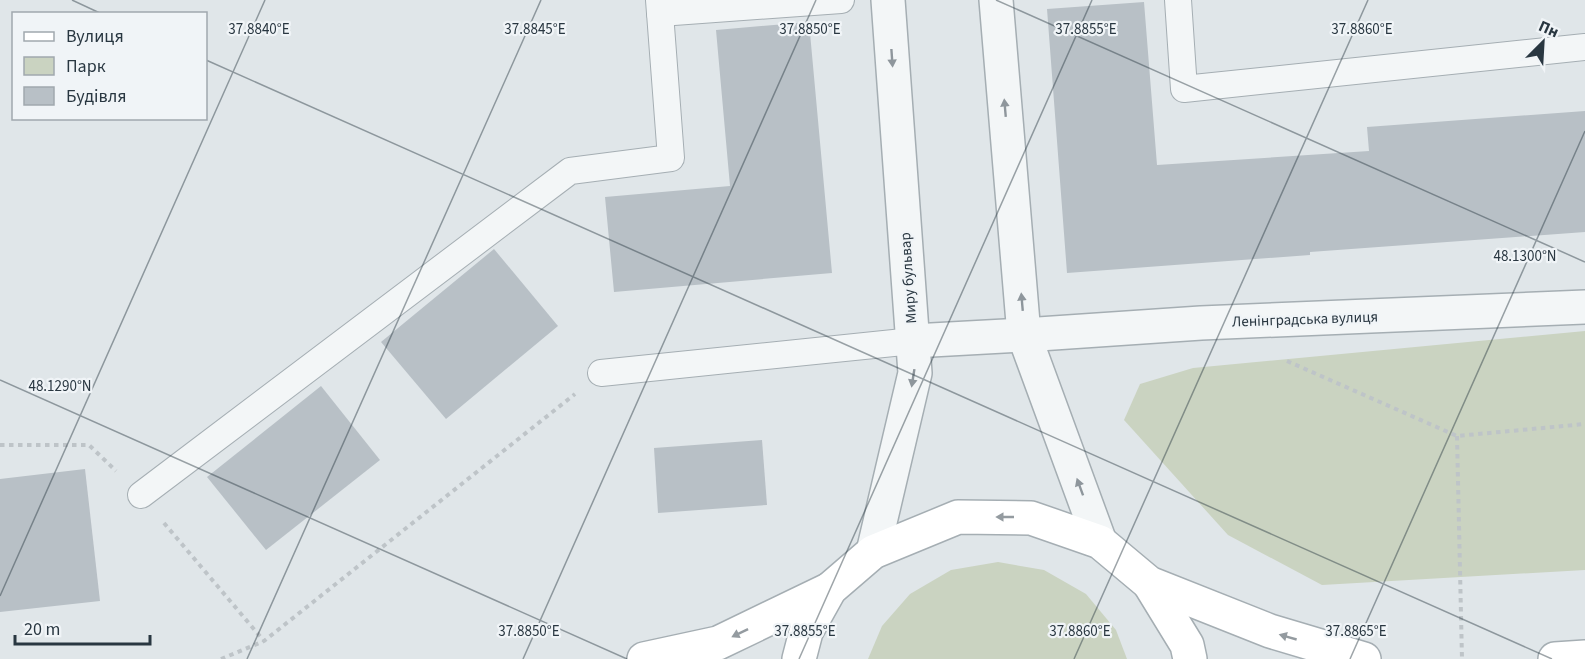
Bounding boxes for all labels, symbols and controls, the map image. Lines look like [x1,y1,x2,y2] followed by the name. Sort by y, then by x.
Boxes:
[12,12,207,120] legend
[1513,12,1573,72] north arrow
[1535,15,1562,43] text: Пн
[228,19,290,40] text: 37.8840°E
[504,19,566,40] text: 37.8845°E
[779,19,841,40] text: 37.8850°E
[1055,19,1117,40] text: 37.8855°E
[1331,19,1393,40] text: 37.8860°E
[66,24,124,49] text: Вулиця
[887,49,897,68] one-way arrow
[66,54,106,79] text: Парк
[66,84,126,109] text: Будівля
[1000,99,1010,118] one-way arrow
[895,232,922,324] street label: Миру бульвар
[1493,246,1557,267] text: 48.1300°N
[1017,293,1026,312] one-way arrow
[1232,306,1379,333] street label: Ленінградська вулиця
[908,369,917,388] one-way arrow
[28,376,92,397] text: 48.1290°N
[1074,478,1084,496] one-way arrow
[995,512,1014,522] one-way arrow
[15,608,150,646] scale bar
[24,617,60,642] text: 20 m
[498,621,560,642] text: 37.8850°E
[774,621,836,642] text: 37.8855°E
[1049,621,1111,642] text: 37.8860°E
[1325,621,1387,642] text: 37.8865°E
[731,628,748,637] one-way arrow
[1278,632,1296,641] one-way arrow

